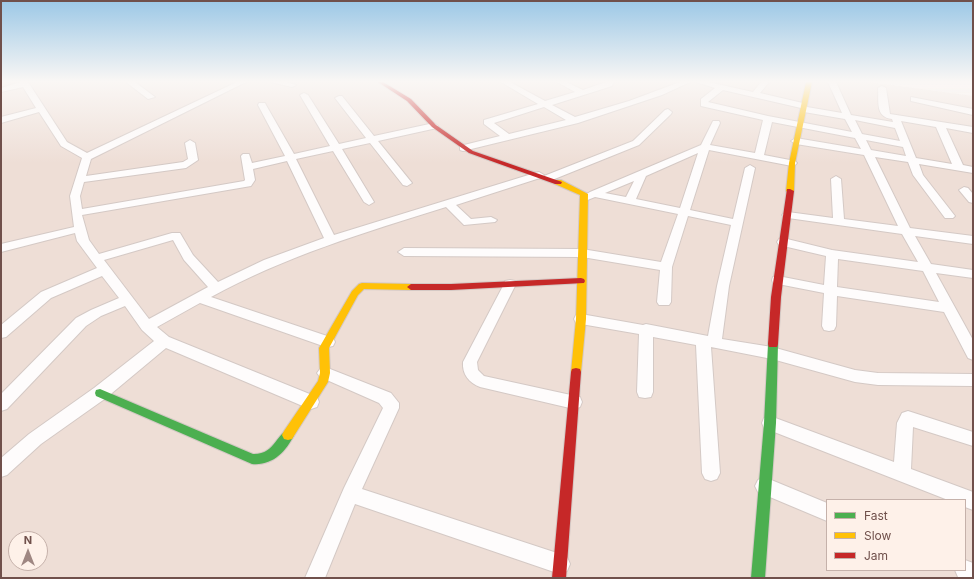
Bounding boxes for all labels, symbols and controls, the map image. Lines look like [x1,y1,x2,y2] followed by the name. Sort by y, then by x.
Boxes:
[826,499,966,571] legend
[864,508,888,523] text: Fast
[864,528,891,543] text: Slow
[8,531,48,571] north arrow
[24,533,32,547] text: N
[864,548,888,563] text: Jam

